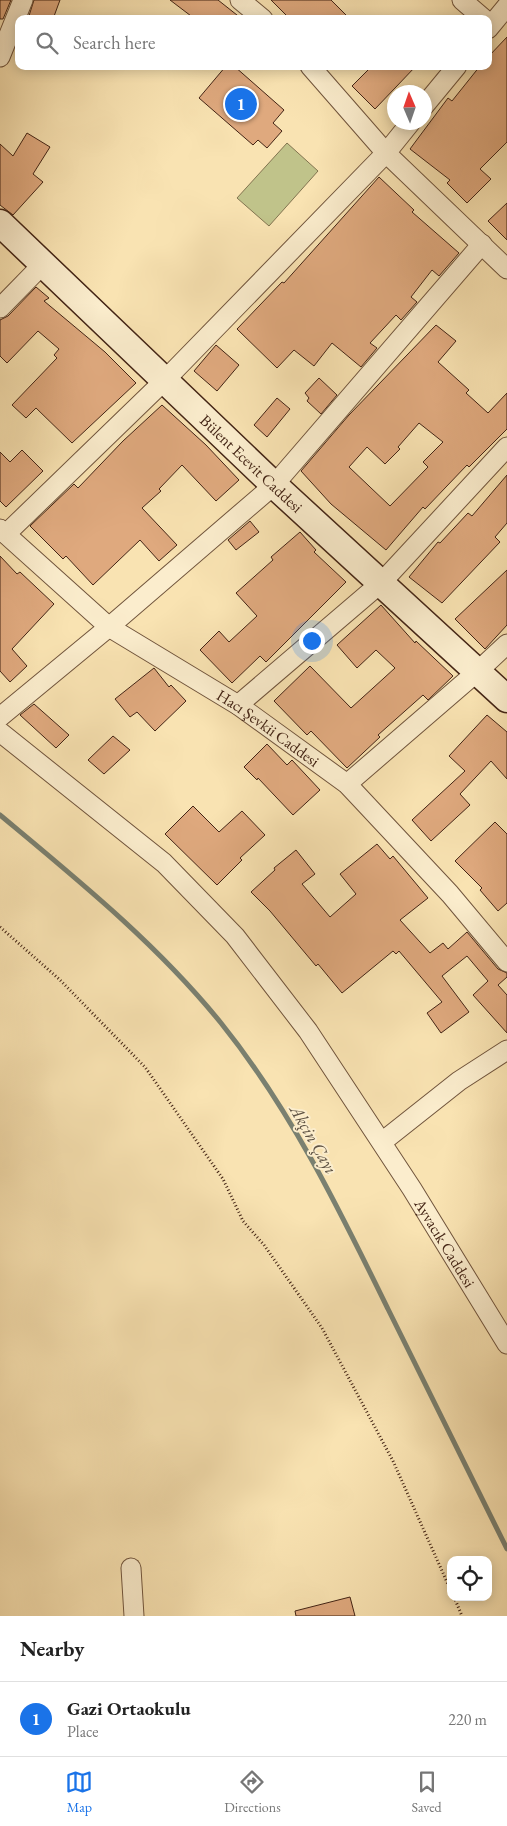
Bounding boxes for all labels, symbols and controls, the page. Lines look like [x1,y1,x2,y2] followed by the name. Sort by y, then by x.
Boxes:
[15,15,492,70] search box
[33,29,61,57] icon: search
[73,30,155,55] text: Search here
[225,85,257,123] pin: 1
[387,85,432,130] north arrow
[196,410,308,517] street label: Bülent Ecevit Caddesi
[299,628,325,654] your location
[213,684,324,771] street label: Hacı Şevkii Caddesi
[283,1099,343,1178] water label: Akçin Çayı
[409,1194,480,1291] street label: Ayvacık Caddesi
[447,1556,492,1601] map controls
[447,1556,492,1601] button: locate
[20,1635,84,1662] text: Nearby
[67,1696,191,1721] text: Gazi Ortaokulu
[32,1709,40,1730] text: 1
[448,1709,487,1730] text: 220 m
[67,1721,99,1742] text: Place
[65,1768,93,1816] tab: Map
[224,1768,281,1816] tab: Directions
[412,1768,442,1816] tab: Saved

